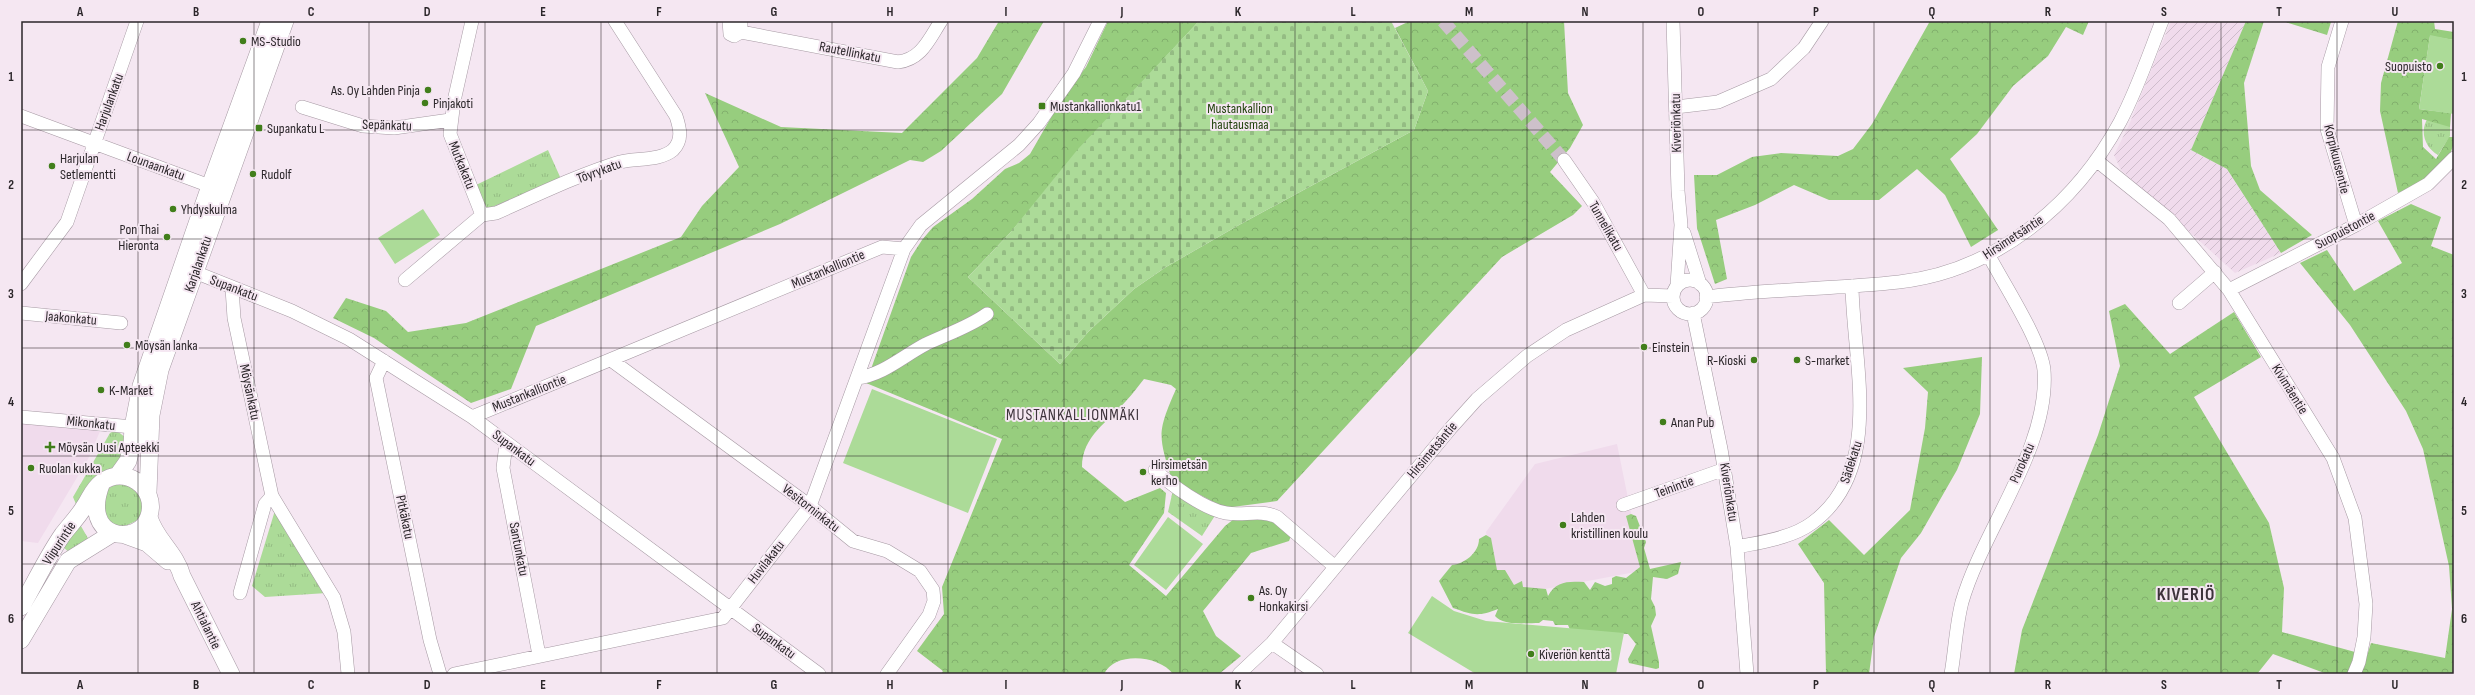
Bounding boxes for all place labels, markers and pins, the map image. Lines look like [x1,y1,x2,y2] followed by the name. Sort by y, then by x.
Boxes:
[251,33,301,50] place label: MS-Studio
[238,36,248,46] marker: MS-Studio
[2385,58,2432,75] place label: Suopuisto
[2435,61,2445,71] marker: Suopuisto
[330,82,420,99] place label: As. Oy Lahden Pinja
[423,85,433,95] marker: As. Oy Lahden Pinja
[433,95,473,112] place label: Pinjakoti
[420,98,430,108] marker: Pinjakoti
[1050,98,1141,115] place label: Mustankallionkatu1
[1037,101,1047,111] marker: Mustankallionkatu1
[267,120,324,137] place label: Supankatu L
[254,123,264,133] marker: Supankatu L
[60,150,116,183] place label: Harjulan Setlementti
[47,161,57,171] marker: Harjulan Setlementti
[261,166,293,183] place label: Rudolf
[248,169,258,179] marker: Rudolf
[181,201,237,218] place label: Yhdyskulma
[168,204,178,214] marker: Yhdyskulma
[118,221,159,254] place label: Pon Thai Hieronta
[162,232,172,242] marker: Pon Thai Hieronta
[135,337,198,354] place label: Möysän lanka
[1652,339,1690,356] place label: Einstein
[122,340,132,350] marker: Möysän lanka
[1639,342,1649,352] marker: Einstein
[1707,352,1746,369] place label: R-Kioski
[1805,352,1850,369] place label: S-market
[1749,355,1759,365] marker: R-Kioski
[1792,355,1802,365] marker: S-market
[109,382,153,399] place label: K-Market
[96,385,106,395] marker: K-Market
[1670,414,1715,431] place label: Anan Pub
[1658,417,1668,427] marker: Anan Pub
[58,439,159,456] place label: Möysän Uusi Apteekki
[45,442,55,452] marker: Möysän Uusi Apteekki
[1151,456,1207,489] place label: Hirsimetsän kerho
[39,460,101,477] place label: Ruolan kukka
[26,463,36,473] marker: Ruolan kukka
[1138,467,1148,477] marker: Hirsimetsän kerho
[1571,509,1648,542] place label: Lahden kristillinen koulu
[1558,520,1568,530] marker: Lahden kristillinen koulu
[1258,582,1308,615] place label: As. Oy Honkakirsi
[1246,593,1256,603] marker: As. Oy Honkakirsi
[1539,646,1610,663] place label: Kiveriön kenttä
[1526,649,1536,659] marker: Kiveriön kenttä

